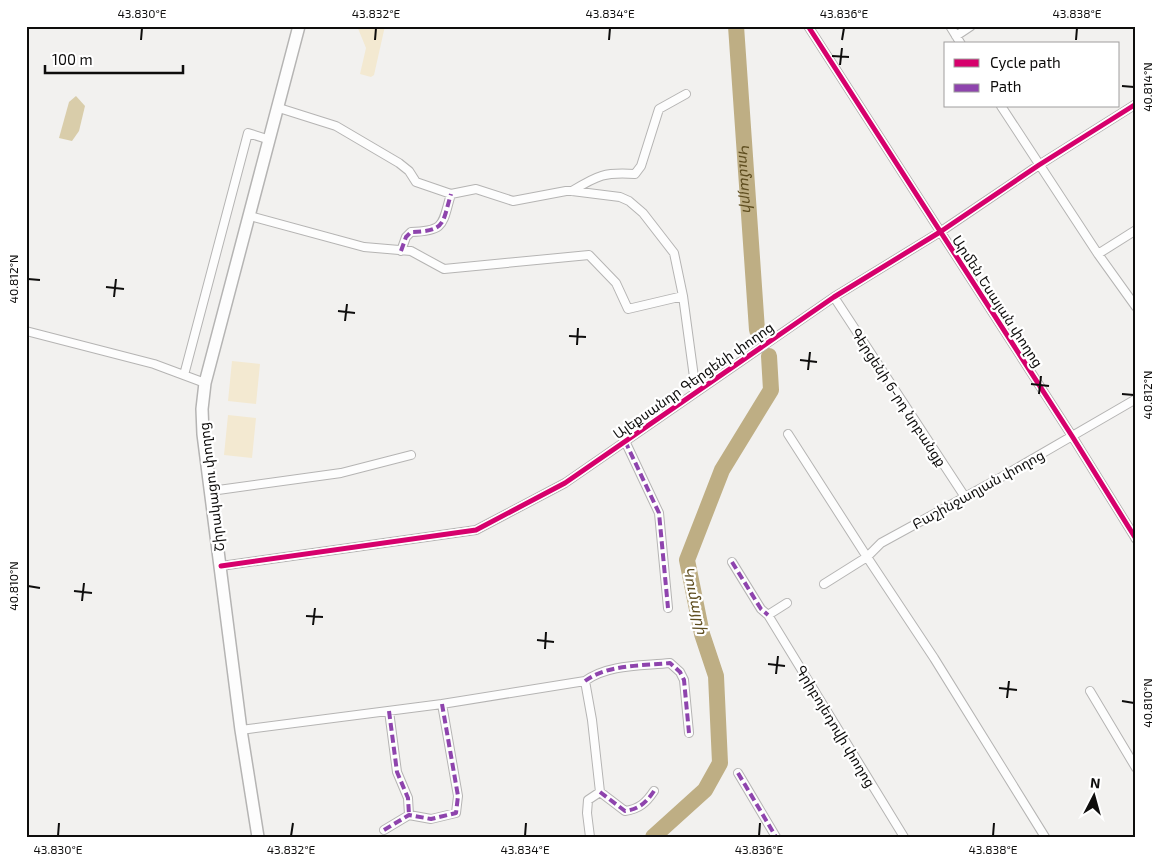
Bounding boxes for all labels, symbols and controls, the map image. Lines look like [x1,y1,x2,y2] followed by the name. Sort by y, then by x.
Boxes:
[117,6,167,20] text: 43.830°E
[352,6,401,20] text: 43.832°E
[585,6,635,20] text: 43.834°E
[820,6,869,20] text: 43.836°E
[1052,6,1102,20] text: 43.838°E
[45,42,182,74] scale bar
[944,42,1120,108] legend
[52,50,93,68] text: 100 m
[990,53,1061,71] text: Cycle path
[1140,62,1154,112] text: 40.814°N
[990,77,1021,95] text: Path
[735,143,758,214] water label: Կումայրի
[949,232,1047,370] street label: Արմեն Եսայան փողոց
[6,255,20,303] text: 40.812°N
[609,318,777,442] street label: Ալեքսանդր Գերցենի փողոց
[848,325,950,469] street label: Գերցենի 6-րդ նրբանցք
[1140,371,1154,419] text: 40.812°N
[195,421,227,553] street label: Շիրակացու փողոց
[909,446,1047,532] street label: Բաշինջաղյան փողոց
[6,561,20,611] text: 40.810°N
[679,564,712,637] water label: Կումայրի
[793,662,879,790] street label: Գրիբոյեդովի փողոց
[1140,678,1154,728] text: 40.810°N
[1070,770,1120,820] north arrow
[1089,774,1101,792] text: N
[33,842,83,856] text: 43.830°E
[267,842,316,856] text: 43.832°E
[500,842,550,856] text: 43.834°E
[735,842,784,856] text: 43.836°E
[968,842,1018,856] text: 43.838°E

